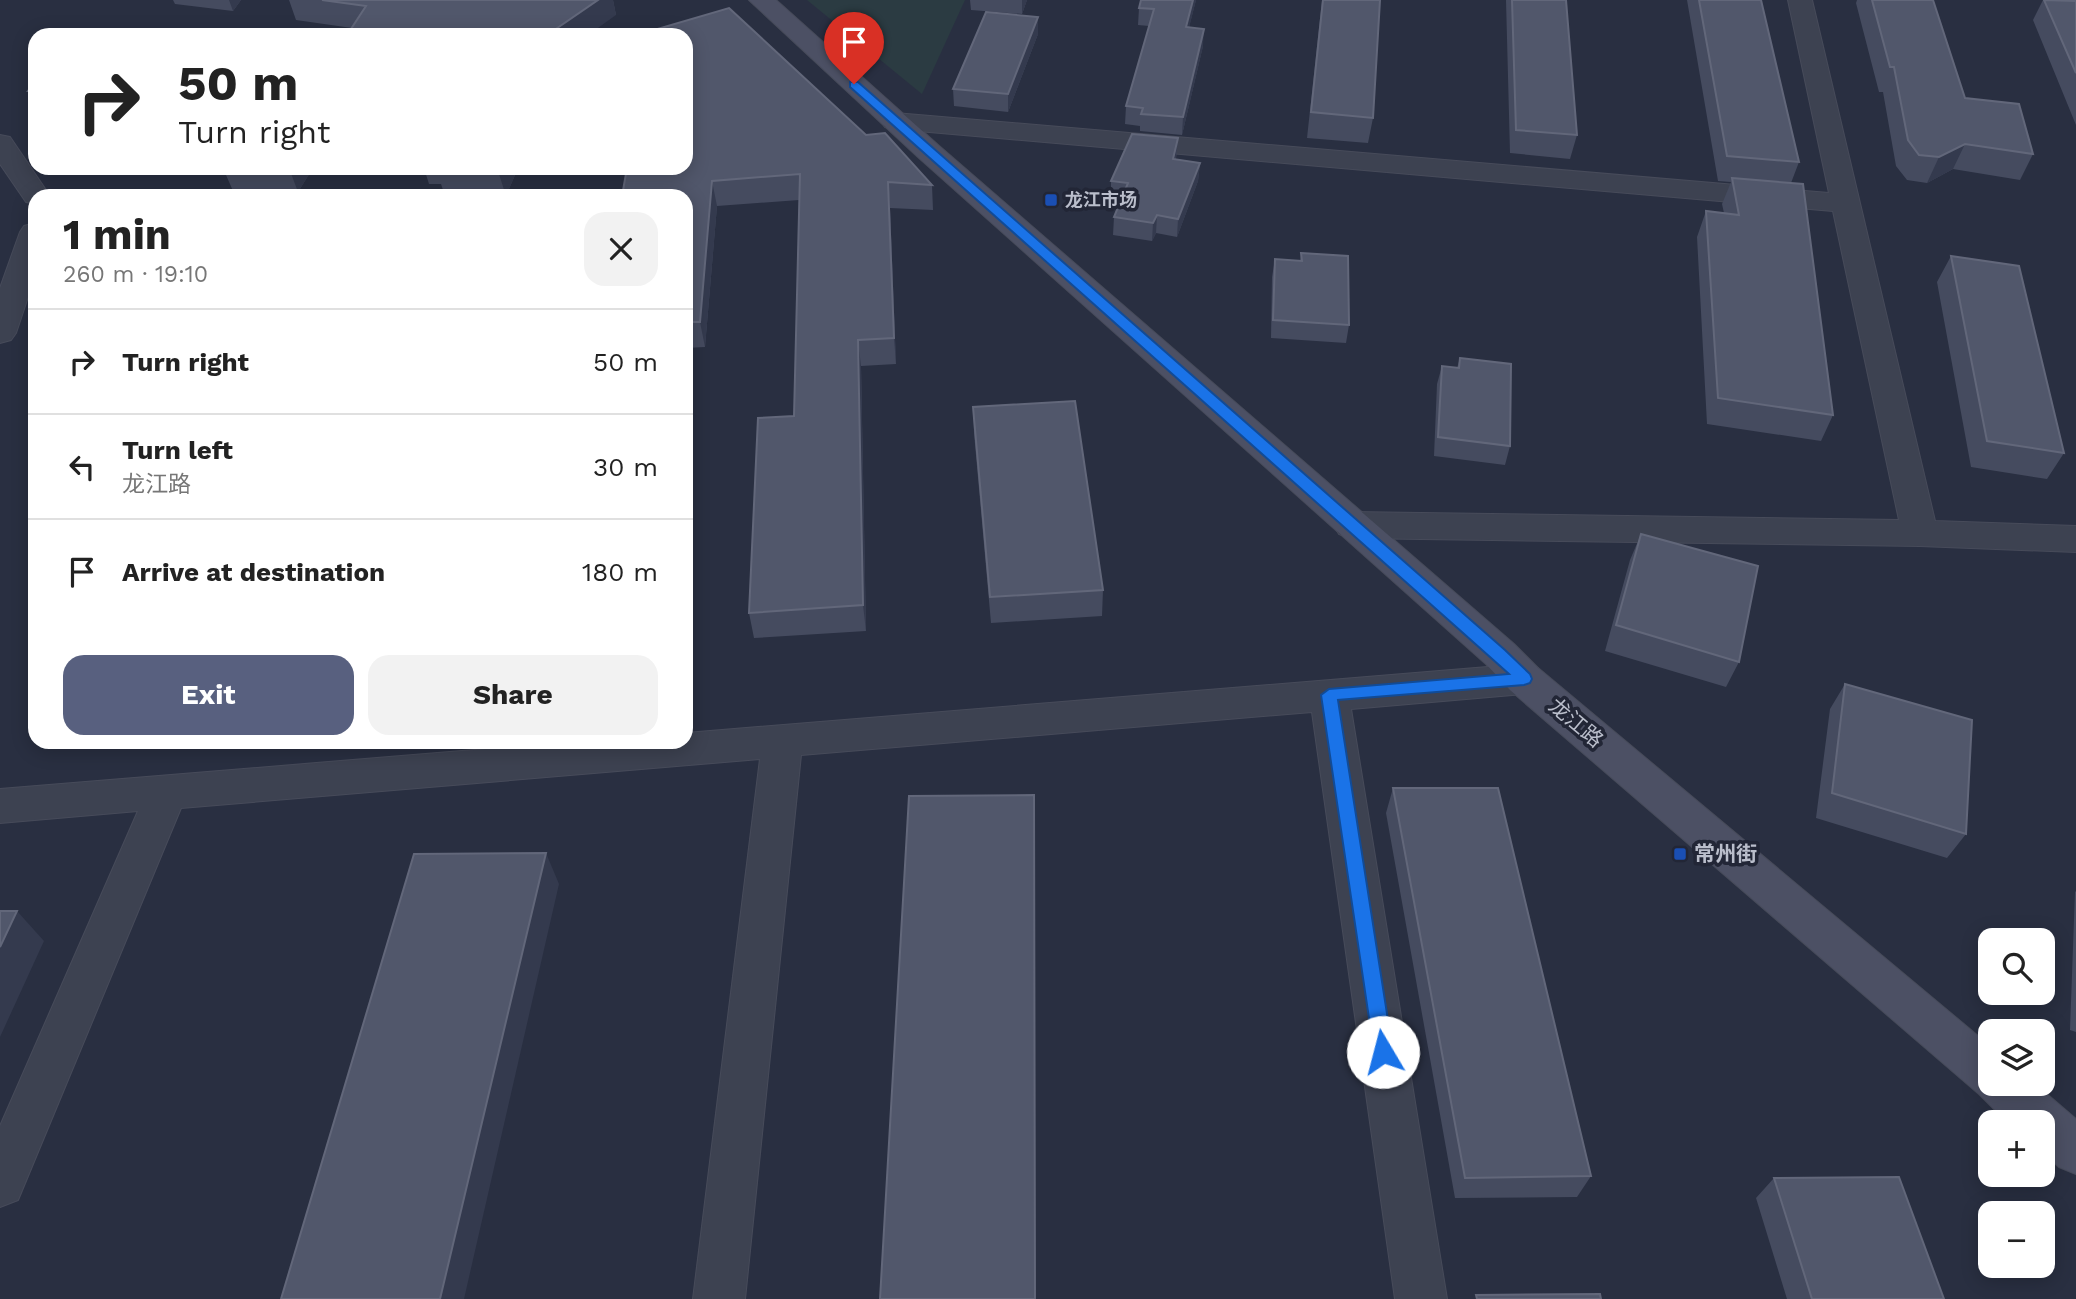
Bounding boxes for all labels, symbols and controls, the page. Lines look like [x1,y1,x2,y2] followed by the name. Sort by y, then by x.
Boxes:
[824,12.0,884,84] pin
[835,23,873,61] icon: arrive
[178,54,298,112] text: 50 m
[63,56,154,147] icon: right
[178,113,330,151] text: Turn right
[1065,189,1137,210] place label: 龙江市场
[1043,192,1059,208] marker: 龙江市场
[63,210,171,259] text: 1 min
[584,212,658,286] button: close
[63,261,208,288] text: 260 m · 19:10
[63,343,101,381] icon: right
[122,347,249,377] text: Turn right
[593,347,658,377] text: 50 m
[122,435,233,465] text: Turn left
[63,448,101,486] icon: left
[593,452,658,482] text: 30 m
[122,471,191,498] text: 龙江路
[63,553,101,591] icon: arrive
[122,557,385,587] text: Arrive at destination
[582,557,658,587] text: 180 m
[63,655,354,735] button: Exit
[368,655,658,735] button: Share
[1544,693,1608,752] street label: 龙江路
[1694,841,1757,866] place label: 常州街
[1672,846,1688,862] marker: 常州街
[1978,928,2055,1278] map controls
[1978,928,2055,1005] button: search
[1346,1015,1420,1089] position arrow
[1978,1019,2055,1096] button: layers
[1978,1110,2055,1187] button: +
[1978,1201,2055,1278] button: −

